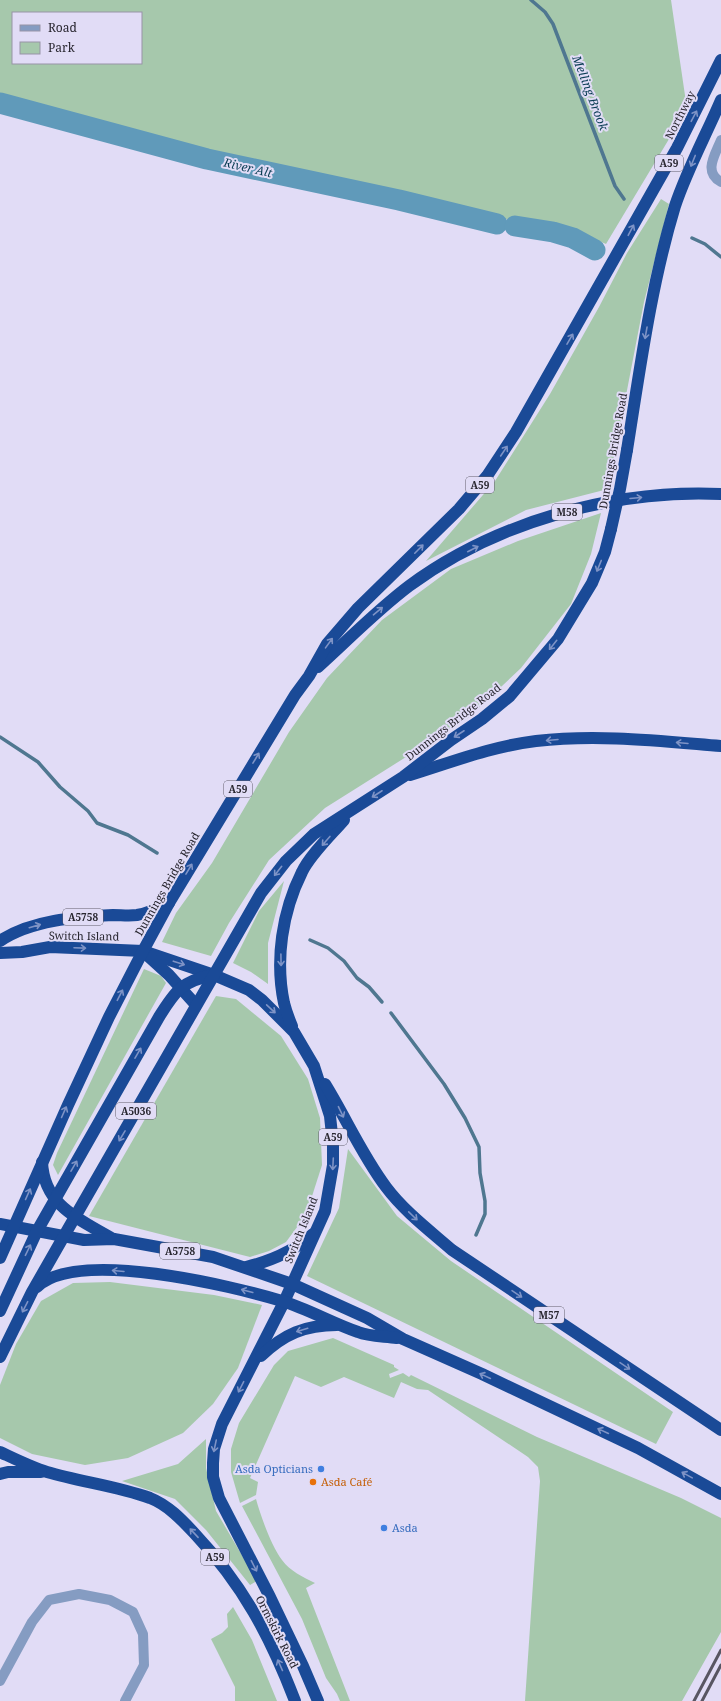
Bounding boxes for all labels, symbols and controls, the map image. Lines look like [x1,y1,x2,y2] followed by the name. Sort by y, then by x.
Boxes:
[12,12,142,64] legend
[48,19,78,36] text: Road
[48,39,76,56] text: Park
[568,52,613,134] water label: Melling Brook
[661,87,698,142] street label: Northway
[691,110,698,122] one-way arrow
[221,153,275,181] water label: River Alt
[655,155,683,171] road number: A59
[689,155,697,167] one-way arrow
[628,224,636,236] one-way arrow
[642,326,650,339] one-way arrow
[566,333,574,345] one-way arrow
[595,392,630,510] street label: Dunnings Bridge Road
[500,446,508,457] one-way arrow
[466,477,494,493] road number: A59
[629,494,642,501] one-way arrow
[552,504,582,520] road number: M58
[414,544,424,554] one-way arrow
[466,545,478,552] one-way arrow
[594,560,602,572] one-way arrow
[373,607,384,616] one-way arrow
[325,637,333,648] one-way arrow
[548,640,557,650] one-way arrow
[402,679,504,764] street label: Dunnings Bridge Road
[454,730,465,738] one-way arrow
[546,736,559,743] one-way arrow
[676,739,689,746] one-way arrow
[253,752,261,764] one-way arrow
[224,781,252,797] road number: A59
[372,790,383,798] one-way arrow
[131,829,203,938] street label: Dunnings Bridge Road
[321,836,330,847] one-way arrow
[185,864,193,875] one-way arrow
[274,865,282,876] one-way arrow
[63,909,103,925] road number: A5758
[29,922,42,929] one-way arrow
[49,927,120,944] street label: Switch Island
[73,944,86,952] one-way arrow
[277,953,285,966] one-way arrow
[172,960,185,967] one-way arrow
[117,989,125,1001] one-way arrow
[266,1004,276,1013] one-way arrow
[135,1047,143,1059] one-way arrow
[116,1103,156,1119] road number: A5036
[338,1105,345,1117] one-way arrow
[61,1107,68,1119] one-way arrow
[319,1129,347,1145] road number: A59
[118,1130,126,1142] one-way arrow
[329,1157,337,1170] one-way arrow
[71,1160,79,1172] one-way arrow
[25,1188,32,1200] one-way arrow
[280,1194,321,1265] street label: Switch Island
[408,1211,418,1221] one-way arrow
[160,1243,200,1259] road number: A5758
[25,1244,32,1256] one-way arrow
[112,1268,125,1275] one-way arrow
[240,1287,253,1294] one-way arrow
[511,1290,522,1298] one-way arrow
[21,1301,28,1313] one-way arrow
[534,1307,564,1323] road number: M57
[295,1327,308,1334] one-way arrow
[619,1362,630,1370] one-way arrow
[480,1372,492,1379] one-way arrow
[237,1380,245,1392] one-way arrow
[597,1427,609,1434] one-way arrow
[211,1439,219,1452] one-way arrow
[235,1461,313,1476] place label: Asda Opticians
[316,1464,326,1474] marker: Asda Opticians
[681,1471,693,1478] one-way arrow
[321,1474,373,1489] place label: Asda Café
[308,1477,318,1487] marker: Asda Café
[392,1520,418,1535] place label: Asda
[379,1523,389,1533] marker: Asda
[190,1528,199,1538] one-way arrow
[201,1549,229,1565] road number: A59
[251,1560,258,1572] one-way arrow
[253,1593,302,1671] street label: Ormskirk Road
[276,1659,284,1671] one-way arrow

